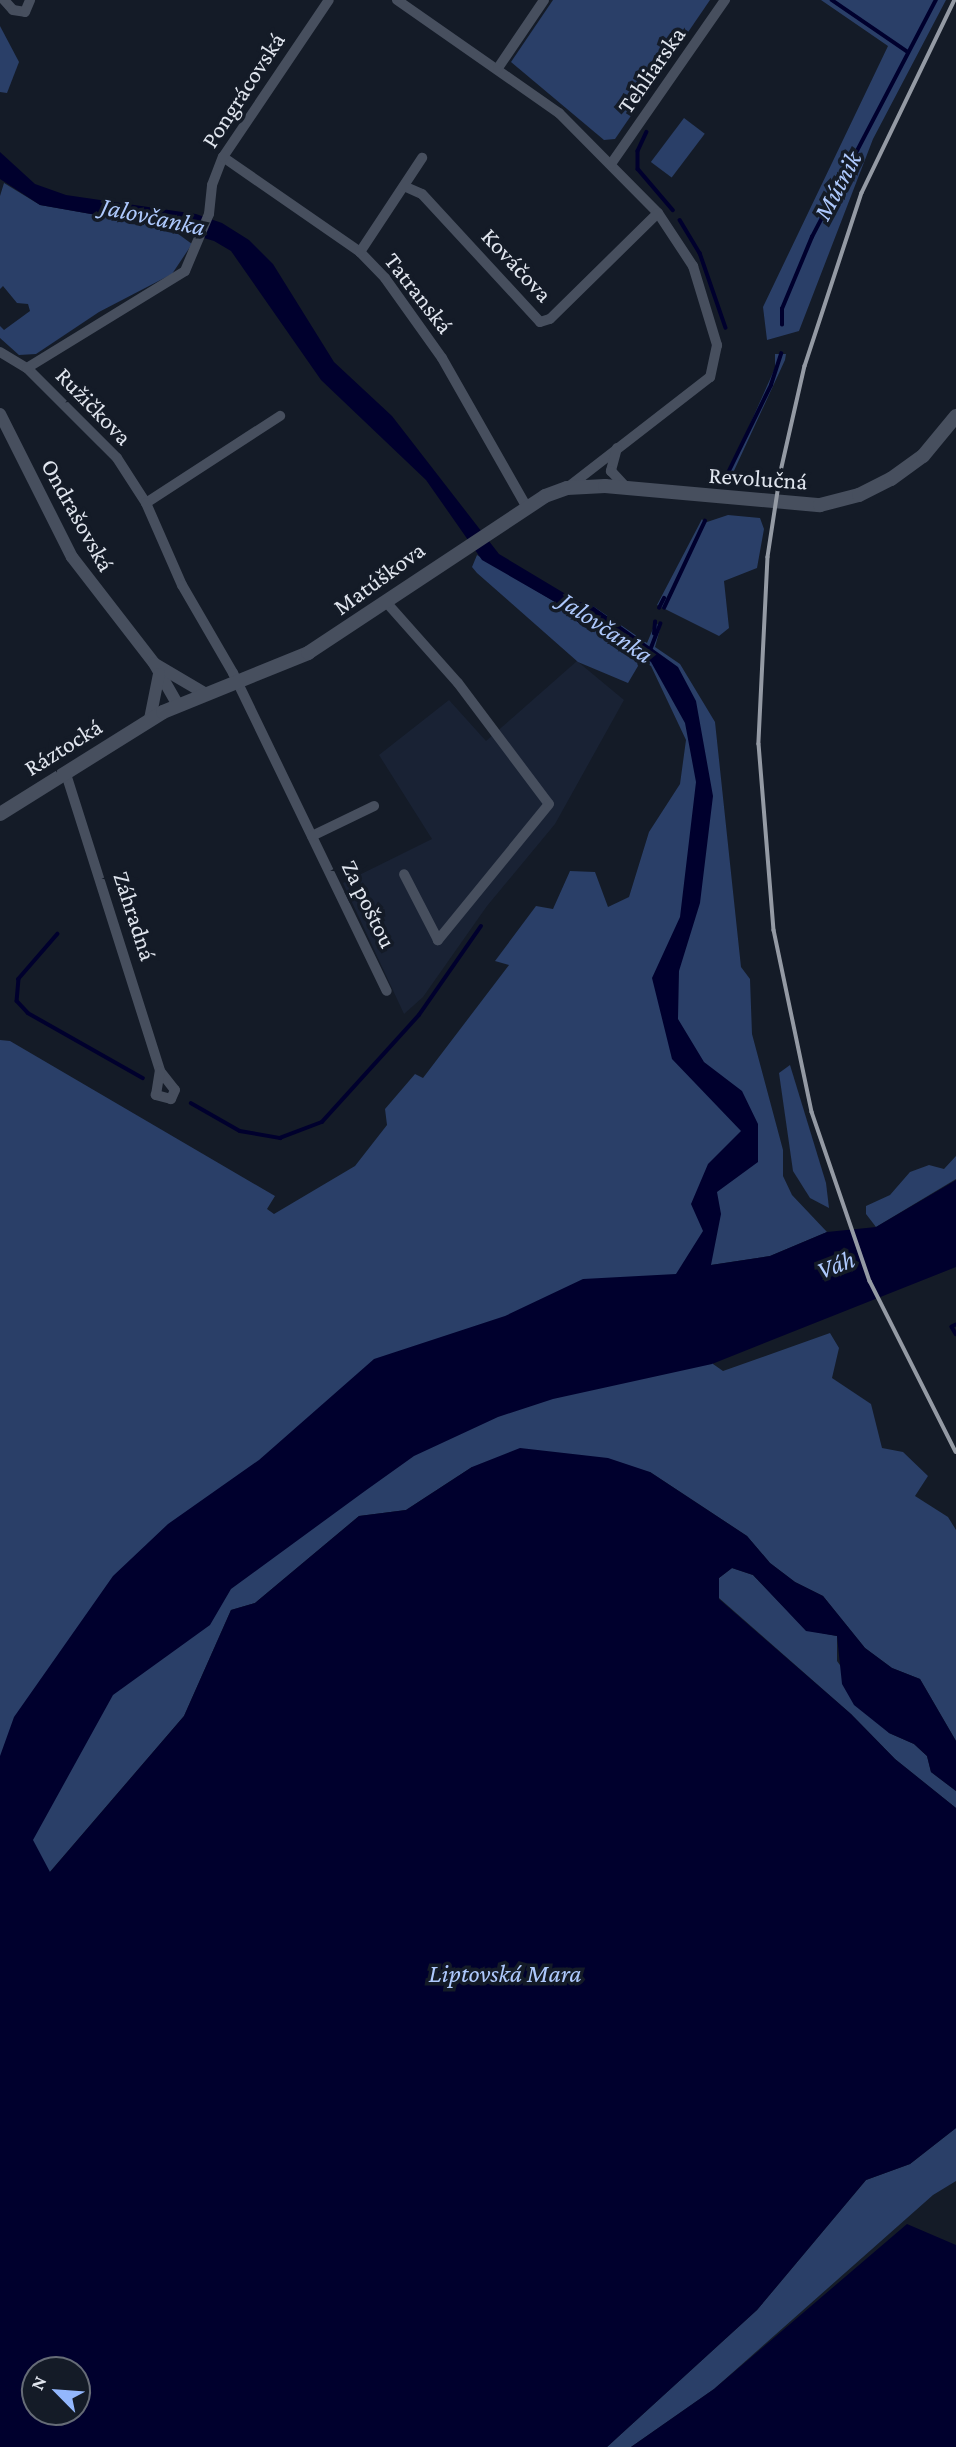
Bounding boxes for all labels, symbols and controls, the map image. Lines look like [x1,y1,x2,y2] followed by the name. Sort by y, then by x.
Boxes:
[611,21,691,119] street label: Tehliarska
[195,27,291,153] street label: Pongrácovská
[807,146,869,226] water label: Mútnik
[98,191,208,243] water label: Jalovčanka
[475,222,559,308] street label: Kováčova
[378,247,460,339] street label: Tatranská
[50,361,138,451] street label: Ružičkova
[35,453,121,577] street label: Ondrašovská
[707,460,809,496] street label: Revolučná
[328,535,430,621] street label: Matúškova
[553,585,659,671] water label: Jalovčanka
[19,712,107,782] street label: Ráztocká
[335,855,403,953] street label: Za poštou
[107,868,163,964] street label: Záhradná
[812,1244,860,1286] water label: Váh
[429,1958,581,1990] water label: Liptovská Mara
[21,2356,91,2426] north arrow
[26,2372,51,2393] text: N

